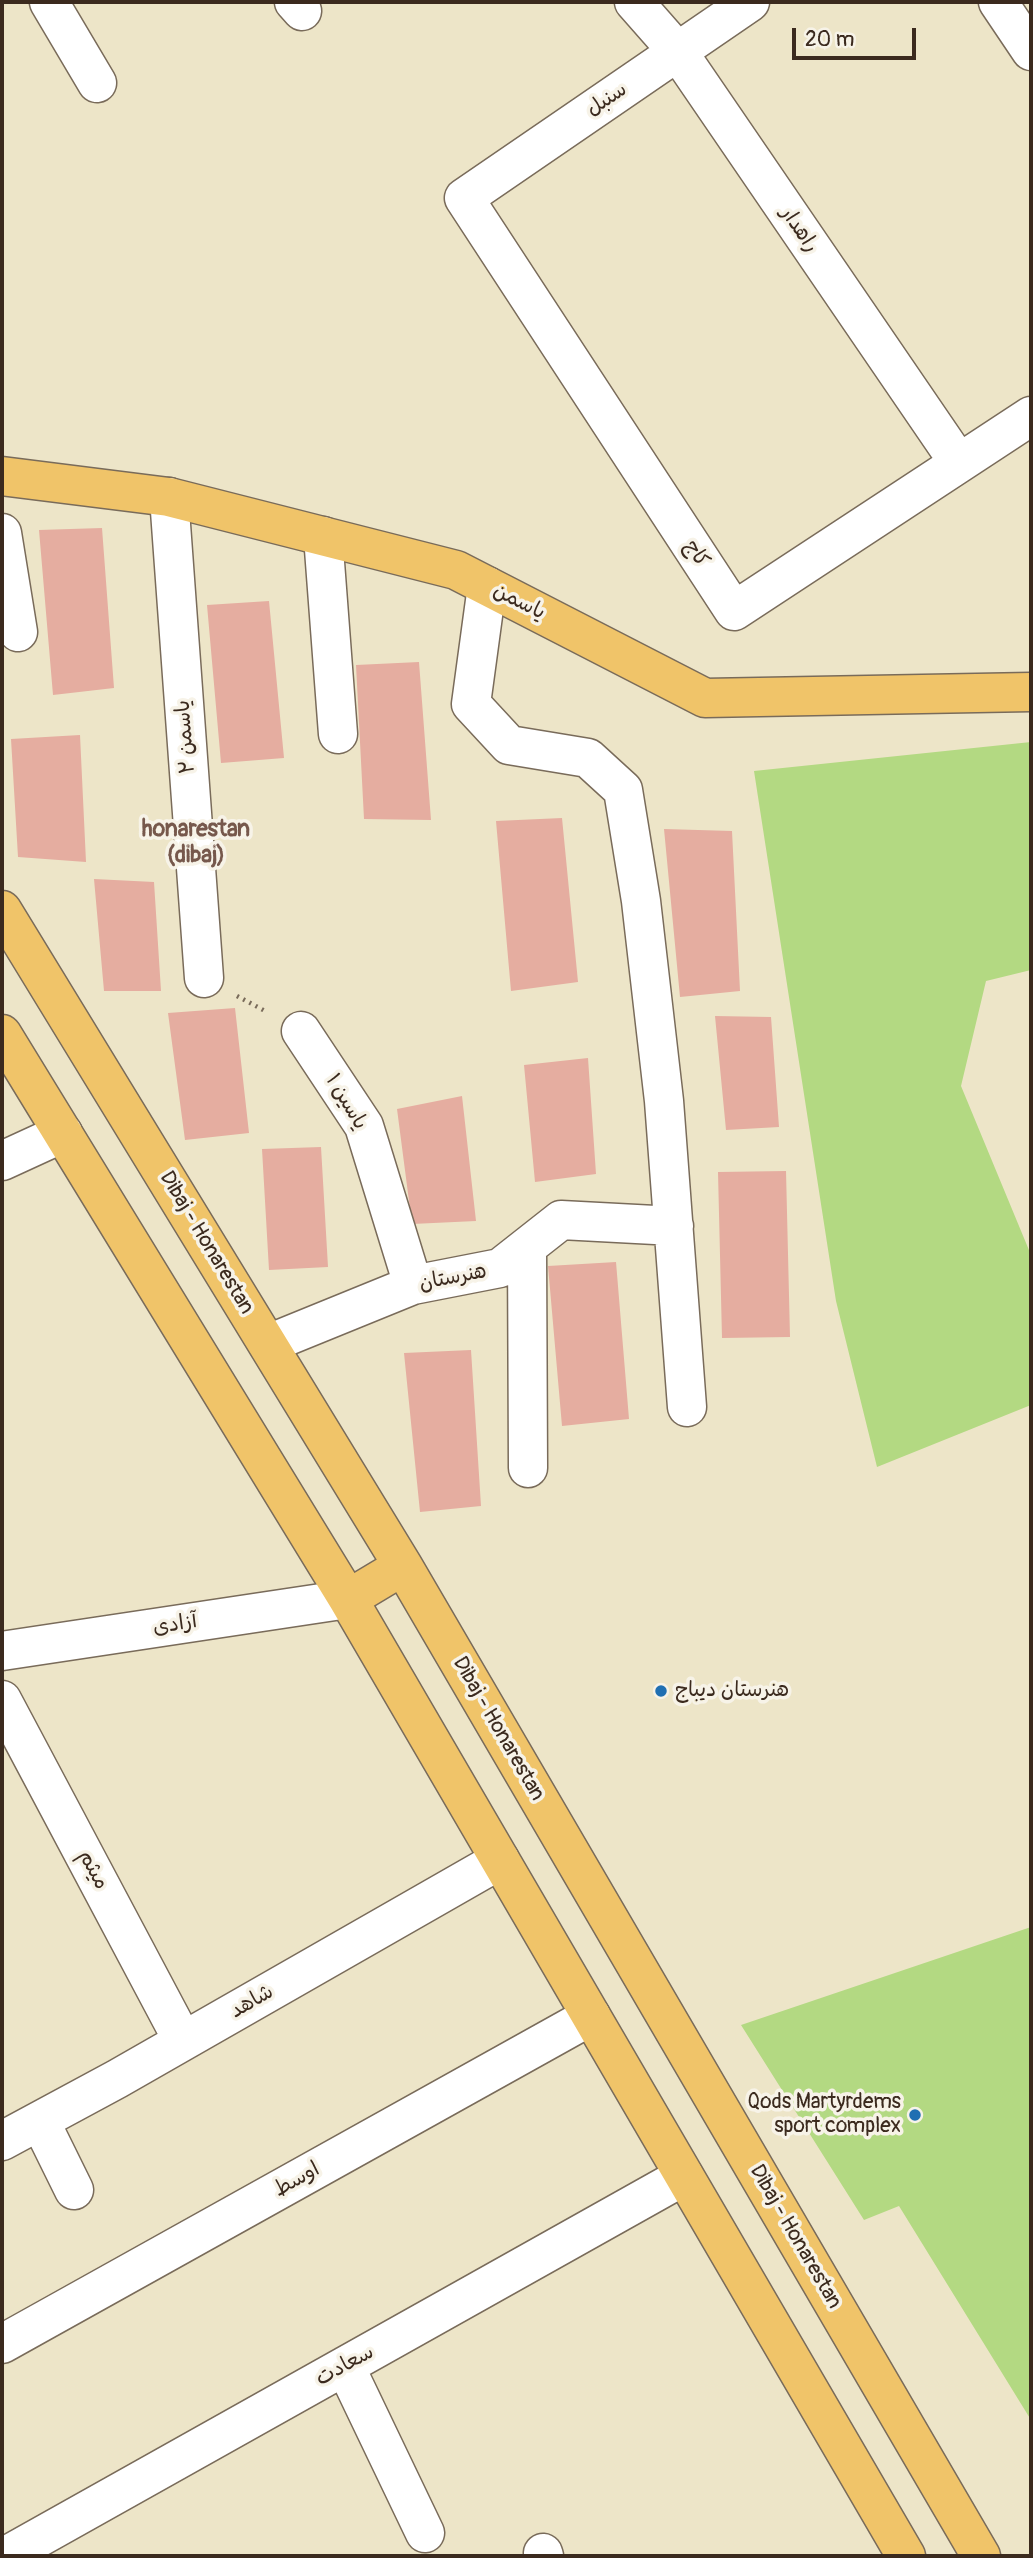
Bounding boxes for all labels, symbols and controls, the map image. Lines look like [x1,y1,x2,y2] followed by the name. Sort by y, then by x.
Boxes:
[795,14,919,58] scale bar
[805,26,854,53] text: 20 m
[582,77,632,123] street label: سنبل
[774,202,824,258] street label: راهدار
[678,536,714,572] street label: کاج
[489,578,549,626] street label: یاسمن
[171,699,201,775] street label: یاسمن ۲
[142,816,250,870] district label: honarestan (dibaj)
[320,1069,372,1135] street label: یاسین ۱
[153,1167,259,1319] street label: Dibaj - Honarestan
[417,1259,489,1297] street label: هنرستان
[151,1609,199,1641] street label: آزادی
[447,1652,549,1806] street label: Dibaj - Honarestan
[675,1678,789,1704] place label: هنرستان دیباج
[653,1683,669,1699] marker: هنرستان دیباج
[72,1846,114,1894] street label: میثم
[226,1980,278,2024] street label: شاهد
[747,2090,901,2140] place label: Qods Martyrdems sport complex
[907,2107,923,2123] marker: Qods Martyrdems sport complex
[270,2157,324,2203] street label: اوسط
[744,2160,846,2314] street label: Dibaj - Honarestan
[312,2340,378,2392] street label: سعادت

